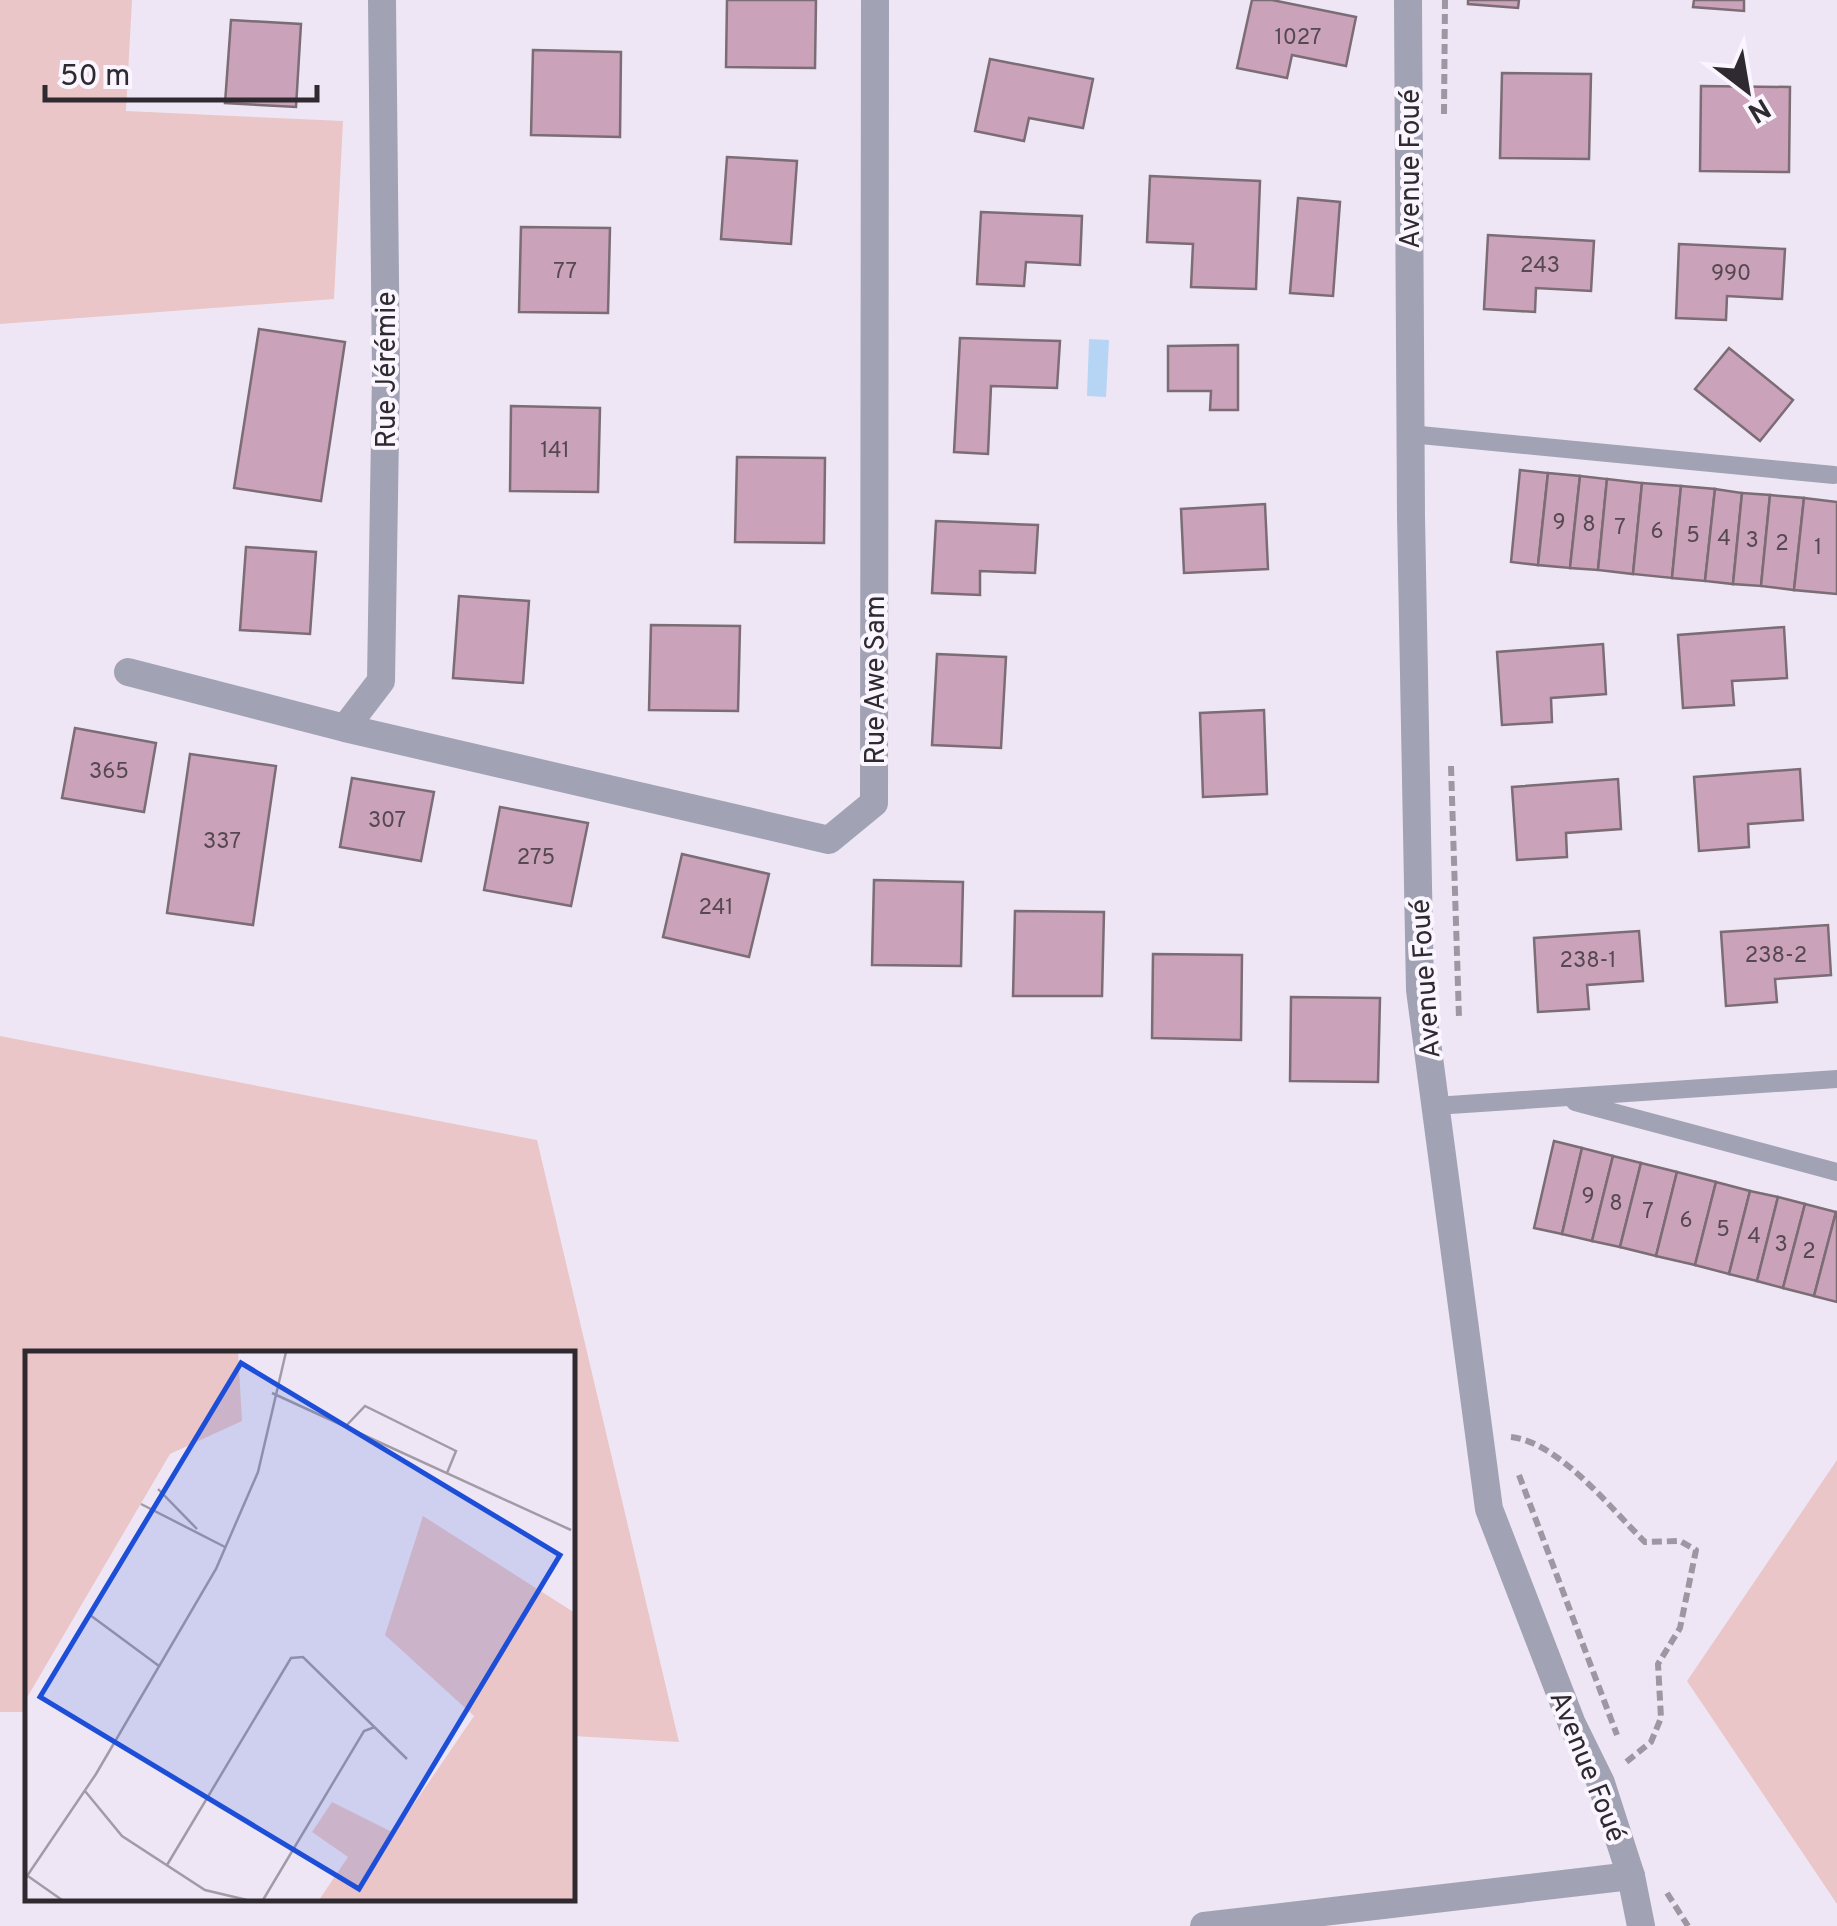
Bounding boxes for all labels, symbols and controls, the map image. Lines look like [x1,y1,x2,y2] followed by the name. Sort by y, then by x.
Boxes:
[1274,25,1322,52] house number: 1027
[45,40,318,102] scale bar
[1697,40,1797,140] north arrow
[60,59,130,96] text: 50 m
[1740,88,1776,129] text: N
[1394,89,1430,249] street label: Avenue Foué
[1520,253,1560,280] house number: 243
[553,259,577,286] house number: 77
[1711,261,1751,288] house number: 990
[370,292,406,448] street label: Rue Jérémie
[540,438,570,465] house number: 141
[1552,510,1566,537] house number: 9
[1582,512,1596,539] house number: 8
[1614,515,1626,542] house number: 7
[1650,519,1664,546] house number: 6
[1686,523,1700,550] house number: 5
[1717,526,1731,553] house number: 4
[1745,528,1759,555] house number: 3
[1775,531,1789,558] house number: 2
[1814,535,1822,562] house number: 1
[859,595,895,765] street label: Rue Awe Sam
[89,759,129,786] house number: 365
[368,808,406,835] house number: 307
[203,829,241,856] house number: 337
[517,845,555,872] house number: 275
[698,895,734,922] house number: 241
[1403,898,1451,1060] street label: Avenue Foué
[1745,943,1807,970] house number: 238-2
[1559,948,1617,975] house number: 238-1
[1581,1184,1595,1211] house number: 9
[1609,1191,1623,1218] house number: 8
[1642,1199,1654,1226] house number: 7
[1679,1208,1693,1235] house number: 6
[1716,1217,1730,1244] house number: 5
[1747,1224,1761,1251] house number: 4
[1774,1232,1788,1259] house number: 3
[1802,1239,1816,1266] house number: 2
[25,1351,575,1901] inset map
[1540,1686,1633,1848] street label: Avenue Foué

